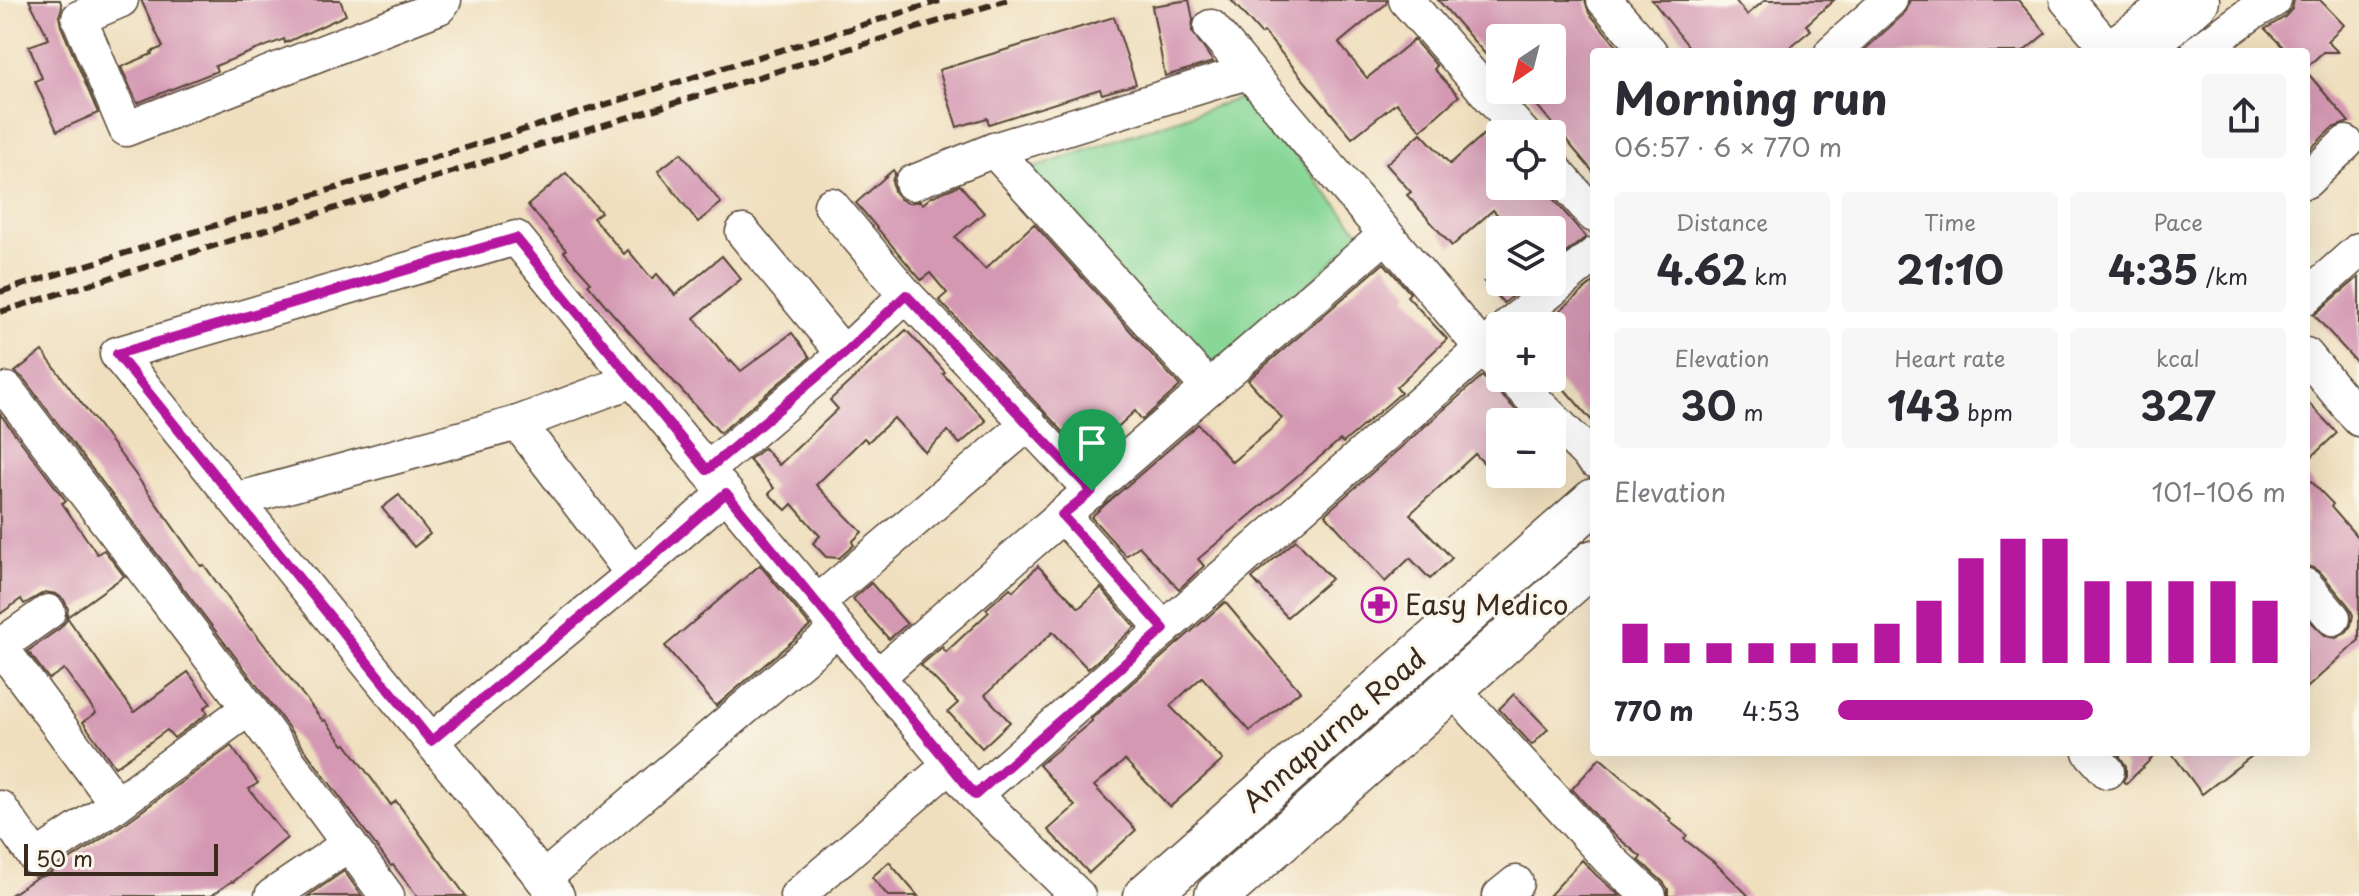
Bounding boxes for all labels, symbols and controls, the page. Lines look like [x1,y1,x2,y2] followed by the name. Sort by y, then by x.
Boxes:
[1486,24,1566,104] north arrow
[1486,24,1566,488] map controls
[1614,64,1888,130] text: Morning run
[2202,74,2286,158] button: share
[1486,120,1566,200] button: locate
[1614,127,1842,166] text: 06:57 · 6 × 770 m
[1676,205,1768,238] text: Distance
[1924,205,1976,238] text: Time
[2153,205,2203,238] text: Pace
[1486,216,1566,296] button: layers
[1657,238,1747,299] text: 4.62
[1896,238,2004,299] text: 21:10
[2108,238,2199,299] text: 4:35
[1747,259,1787,292] text: km
[2199,259,2248,292] text: /km
[1486,312,1566,392] button: +
[1675,341,1769,374] text: Elevation
[1894,341,2006,374] text: Heart rate
[2156,341,2200,374] text: kcal
[1680,374,1736,435] text: 30
[1887,374,1960,435] text: 143
[2140,374,2216,435] text: 327
[1736,395,1764,428] text: m
[1960,395,2013,428] text: bpm
[1486,408,1566,488] button: −
[1058,409,1126,491] pin
[1070,421,1114,465] icon: arrive
[1614,472,1726,511] text: Elevation
[2152,472,2286,511] text: 101–106 m
[1405,582,1569,625] place label: Easy Medico
[1360,586,1398,624] pharmacy icon: Easy Medico
[1231,636,1435,821] street label: Annapurna Road
[1614,691,1694,730] text: 770 m
[1742,691,1800,730] text: 4:53
[24,840,218,876] scale bar
[36,841,93,874] text: 50 m

